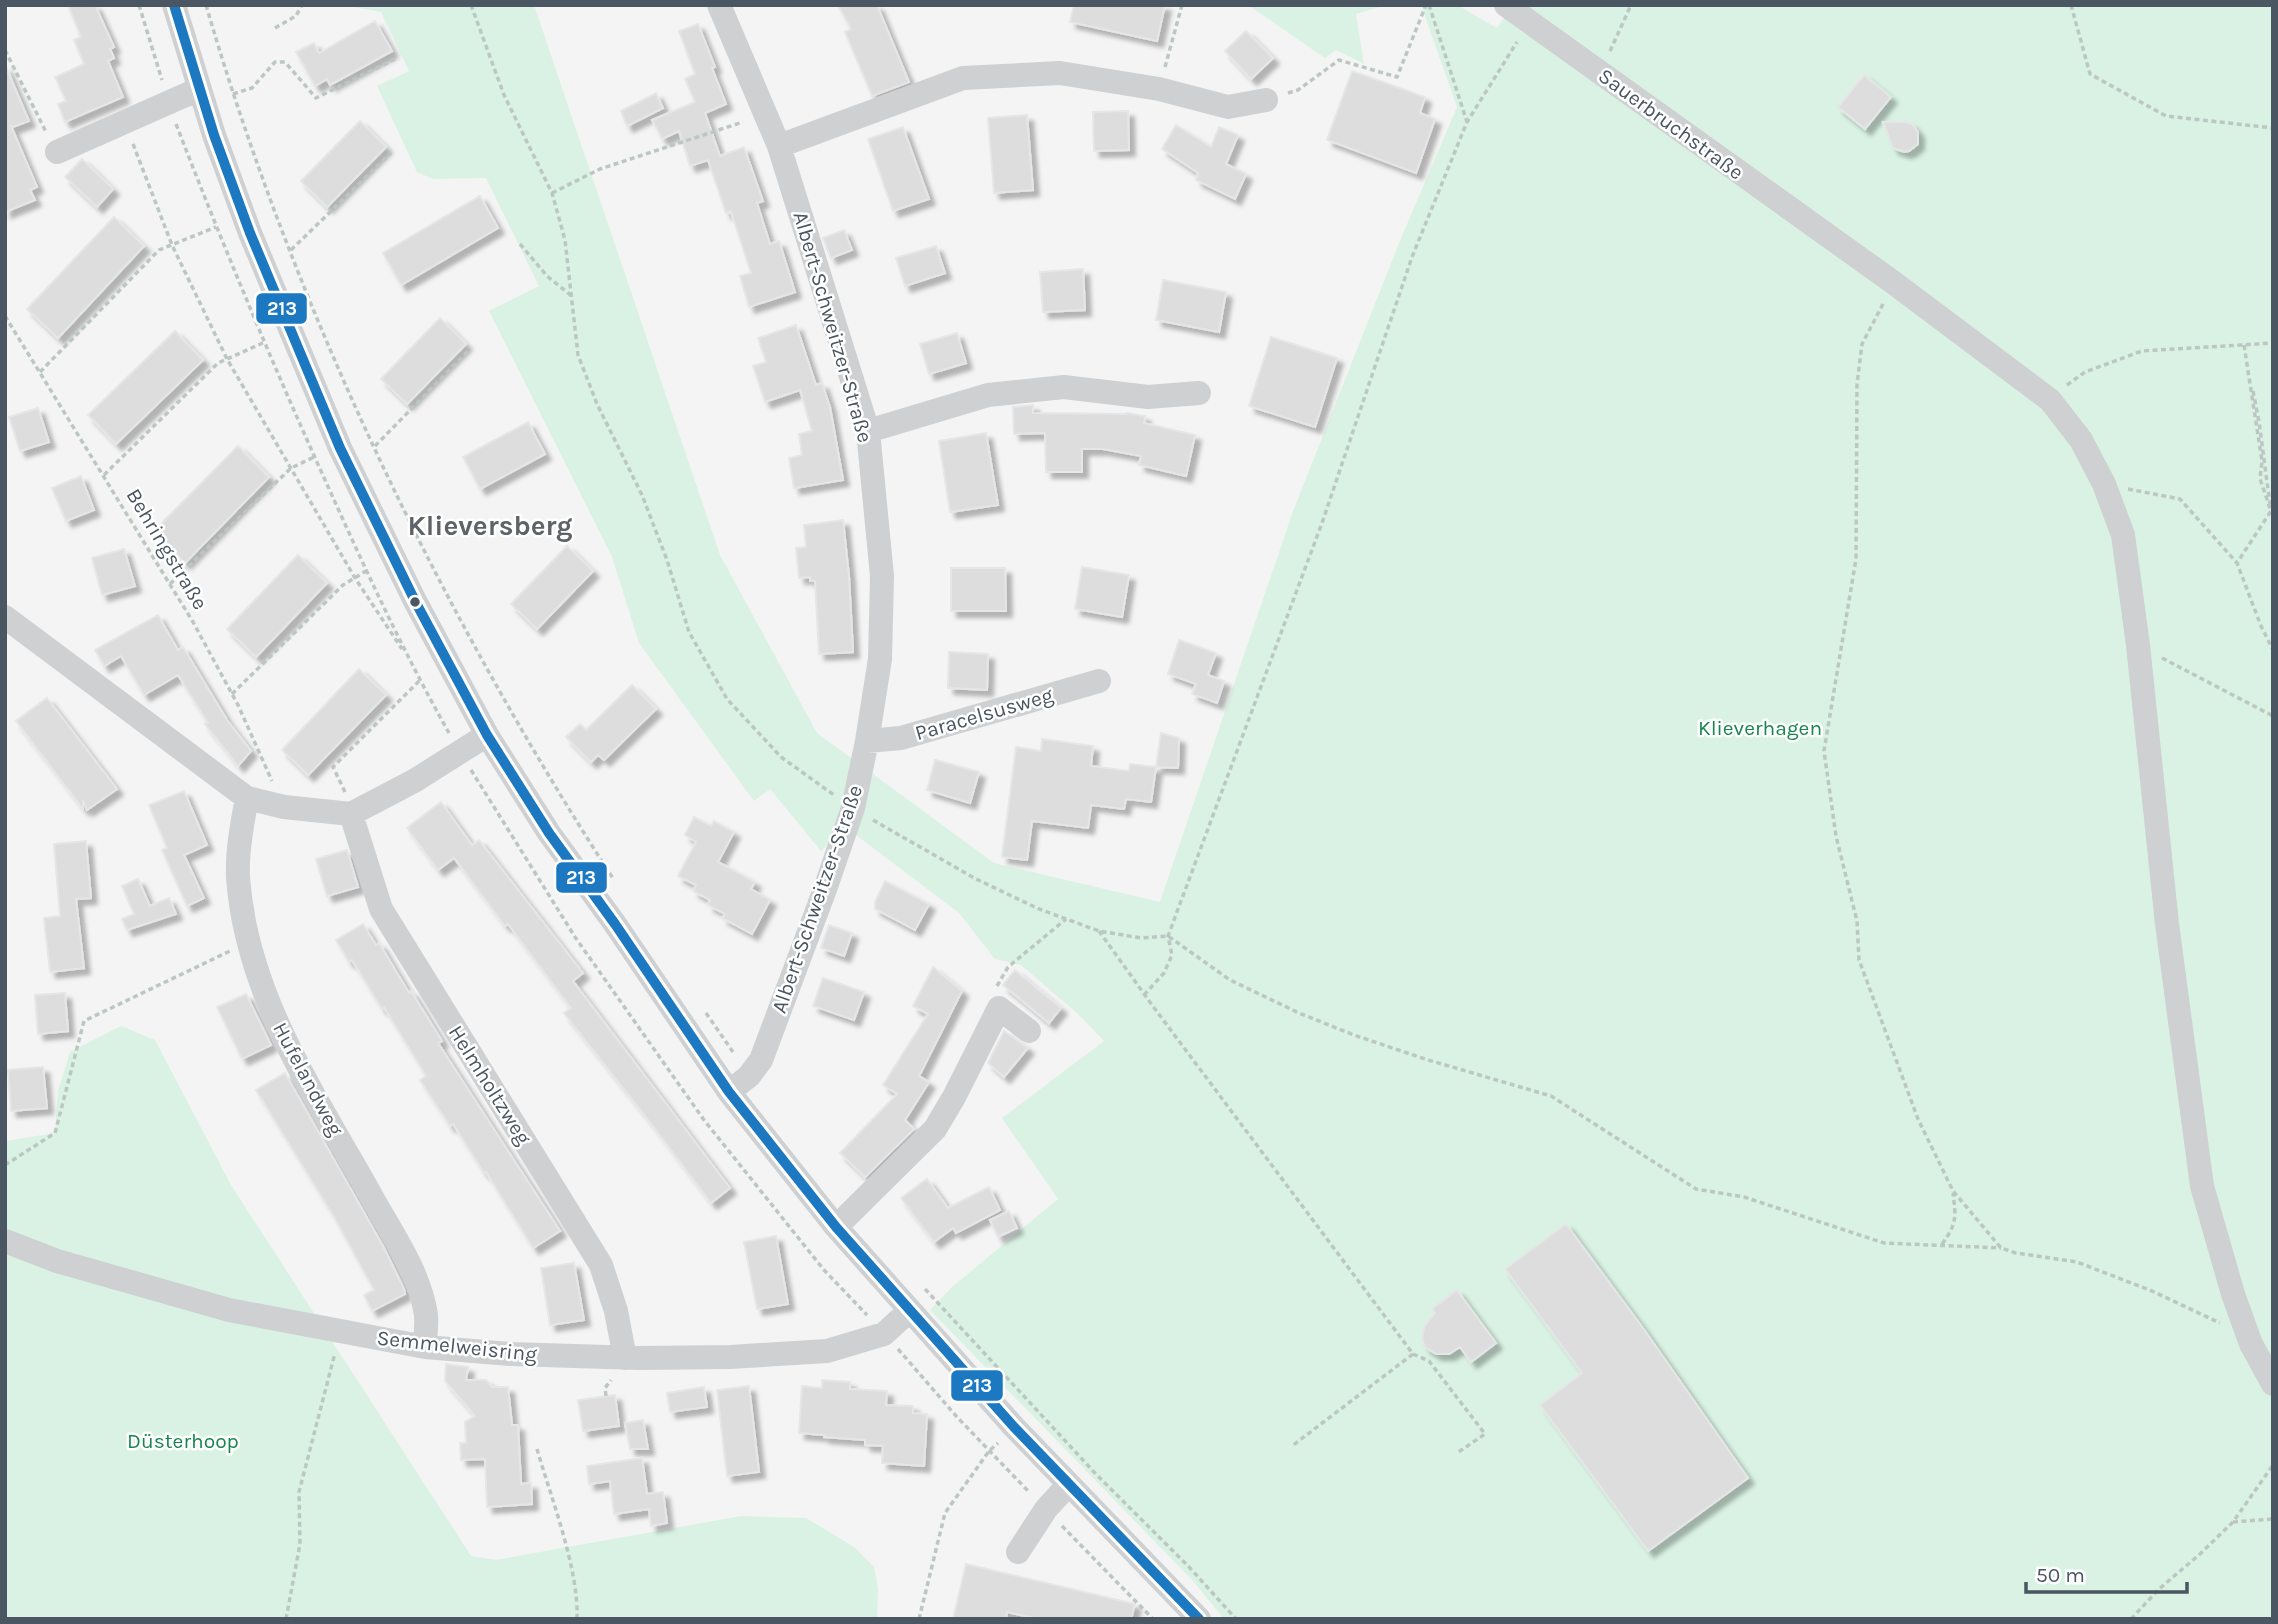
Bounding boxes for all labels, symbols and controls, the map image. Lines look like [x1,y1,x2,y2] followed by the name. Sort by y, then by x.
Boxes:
[1594,63,1748,185] street label: Sauerbruchstraße
[788,209,878,445] street label: Albert-Schweitzer-Straße
[255,292,308,325] line badge: 213
[267,298,297,320] text: 213
[122,484,212,614] street label: Behringstraße
[407,509,573,542] district label: Klieversberg
[408,595,422,609] unlabelled marker
[912,683,1056,745] street label: Paracelsusweg
[1698,716,1822,740] park label: Klieverhagen
[767,782,867,1016] street label: Albert-Schweitzer-Straße
[555,861,608,894] line badge: 213
[566,867,596,889] text: 213
[268,1018,348,1140] street label: Hufelandweg
[444,1021,536,1149] street label: Helmholtzweg
[376,1326,539,1366] street label: Semmelweisring
[950,1369,1004,1402] line badge: 213
[962,1375,992,1397] text: 213
[127,1429,239,1453] park label: Düsterhoop
[2026,1550,2187,1594] scale bar
[2036,1563,2085,1587] text: 50 m

